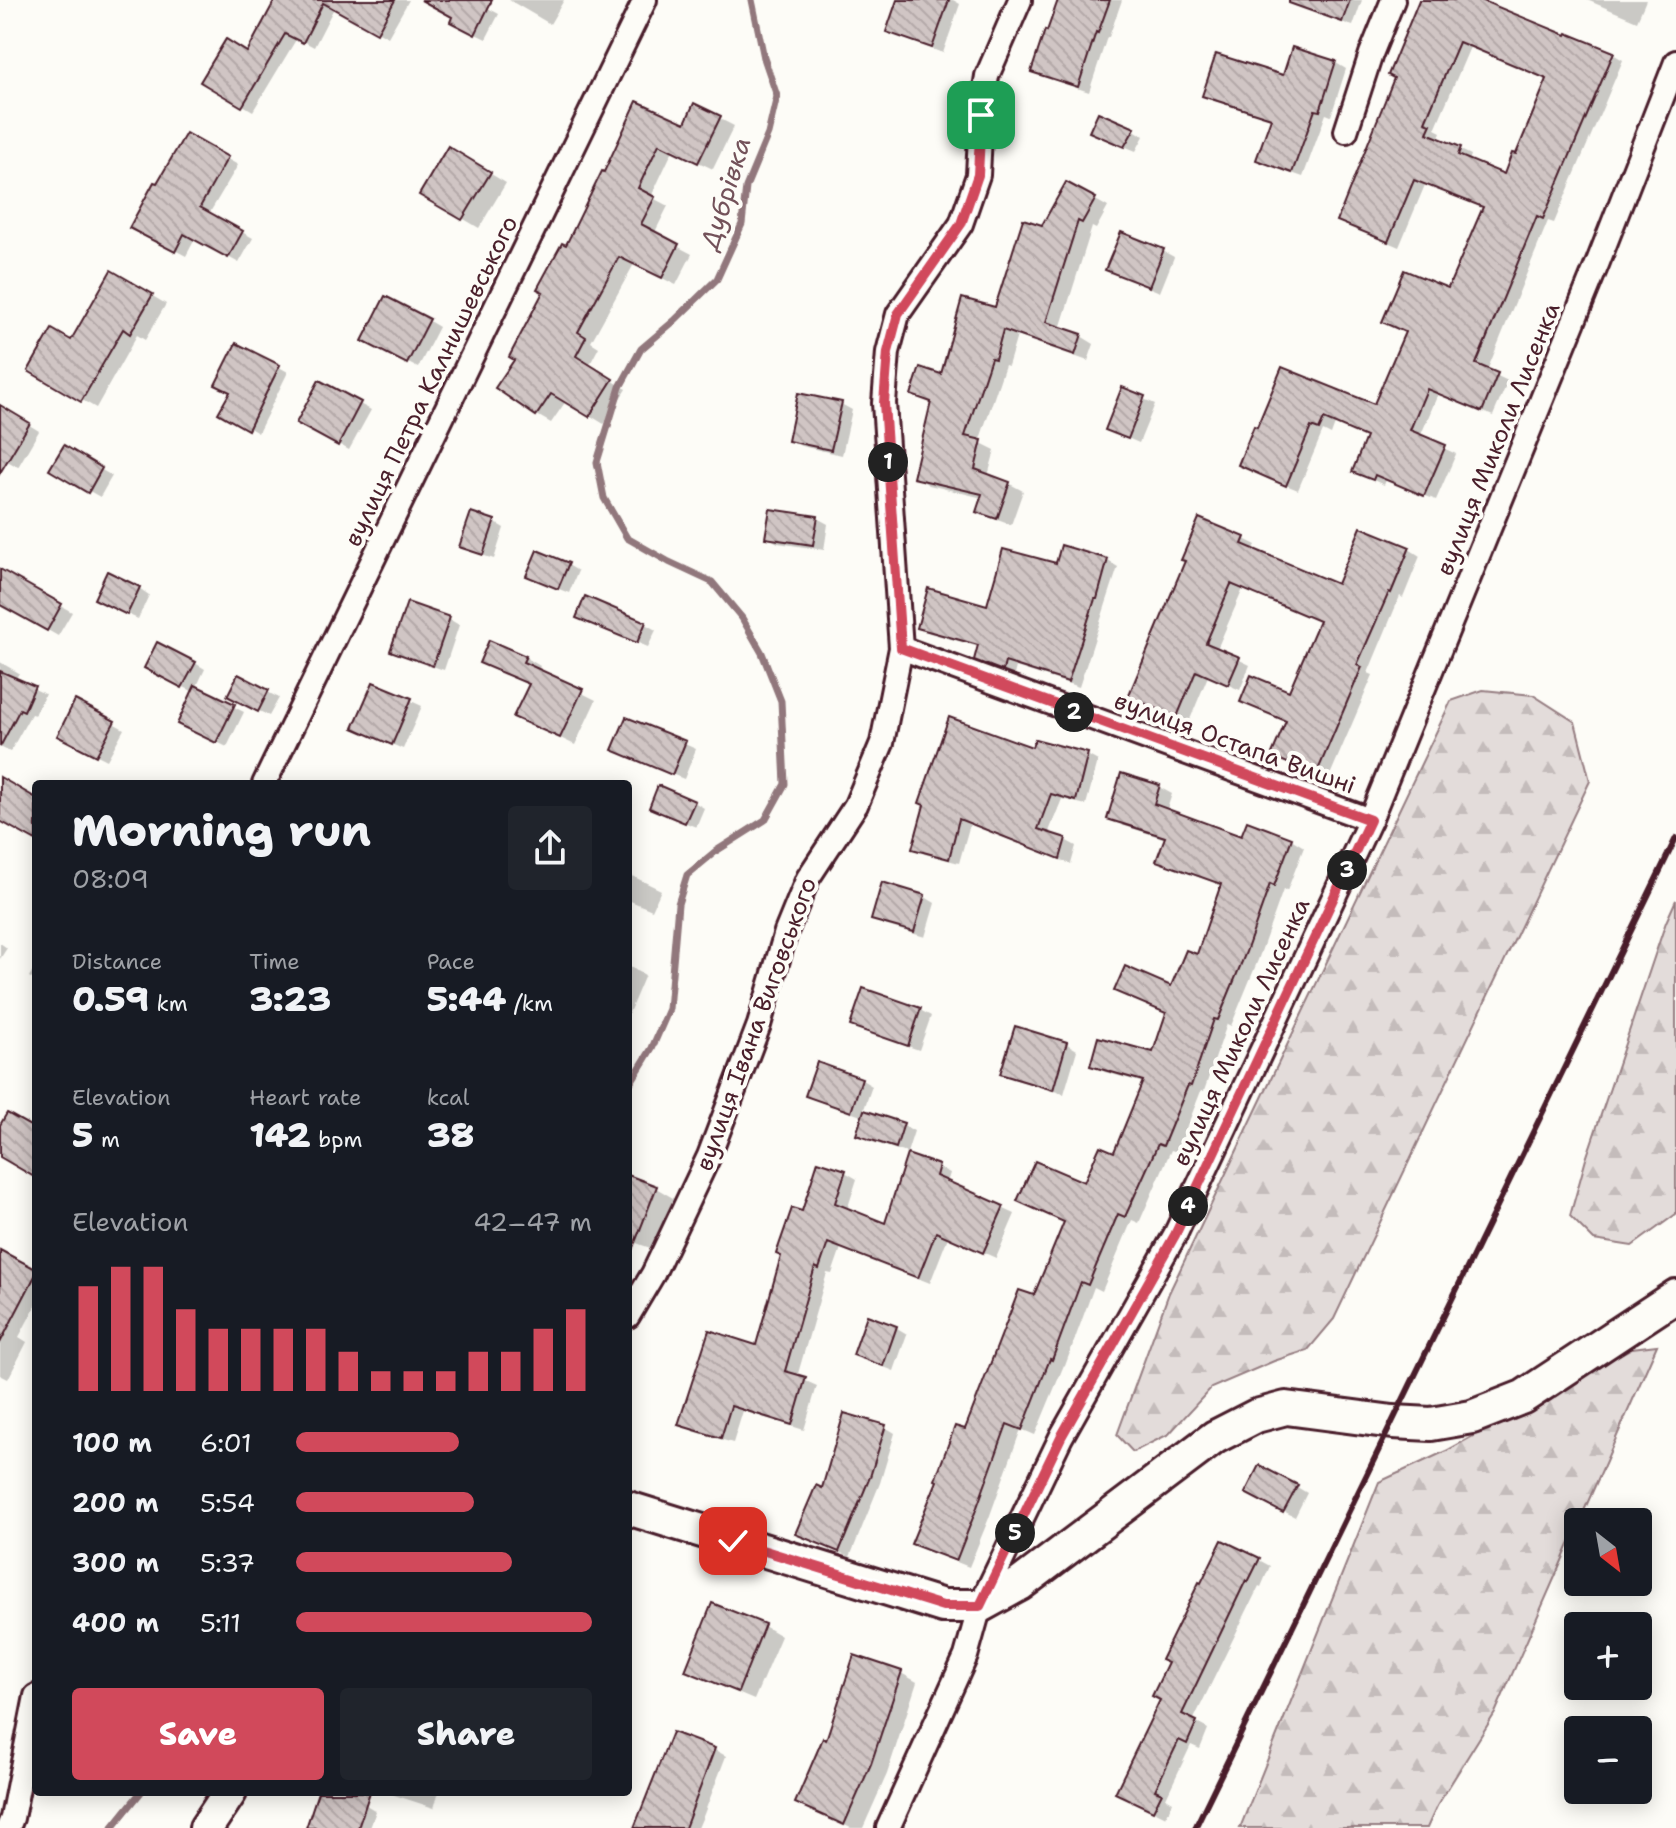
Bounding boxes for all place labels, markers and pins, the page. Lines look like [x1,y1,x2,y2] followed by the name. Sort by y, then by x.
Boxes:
[947,81,1015,149] pin
[868,442,908,482] pin: 1
[1054,692,1094,732] pin: 2
[1327,850,1367,890] pin: 3
[1168,1186,1208,1226] pin: 4
[699,1507,767,1575] pin
[995,1513,1035,1553] pin: 5

